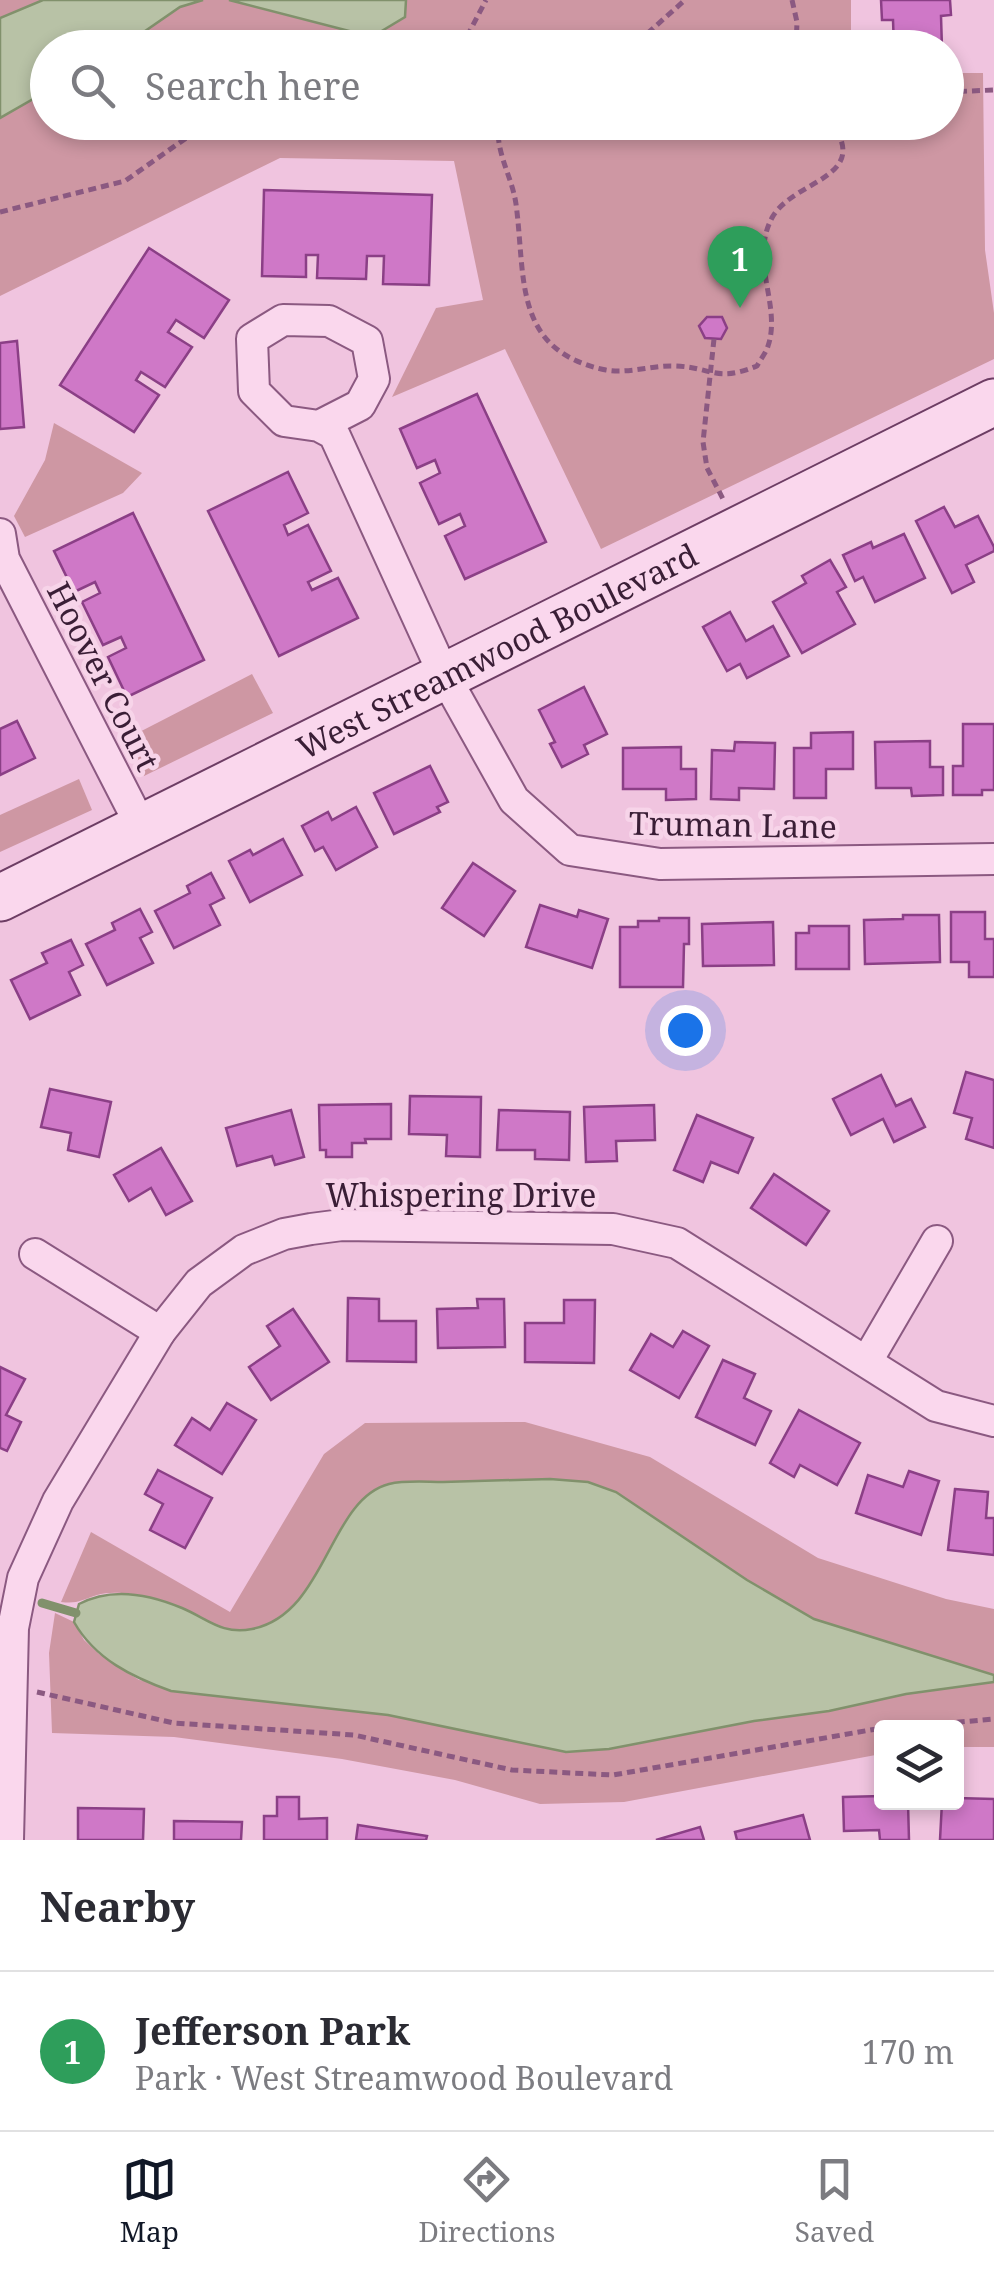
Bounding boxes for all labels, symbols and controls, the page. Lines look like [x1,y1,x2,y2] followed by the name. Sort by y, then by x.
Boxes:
[30,30,964,140] search box
[65,58,120,113] icon: search
[145,59,361,111] text: Search here
[708,226,772,308] pin: 1
[289,532,704,768] street label: West Streamwood Boulevard
[38,574,170,778] street label: Hoover Court
[629,801,837,847] street label: Truman Lane
[660,1005,711,1056] your location
[326,1173,596,1216] street label: Whispering Drive
[874,1720,964,1810] map controls
[874,1720,964,1810] button: layers
[40,1877,195,1934] text: Nearby
[135,2004,410,2056] text: Jefferson Park
[63,2030,82,2073] text: 1
[862,2030,954,2073] text: 170 m
[135,2056,673,2099] text: Park · West Streamwood Boulevard
[120,2152,179,2250] tab: Map
[418,2152,555,2250] tab: Directions
[795,2152,874,2250] tab: Saved

